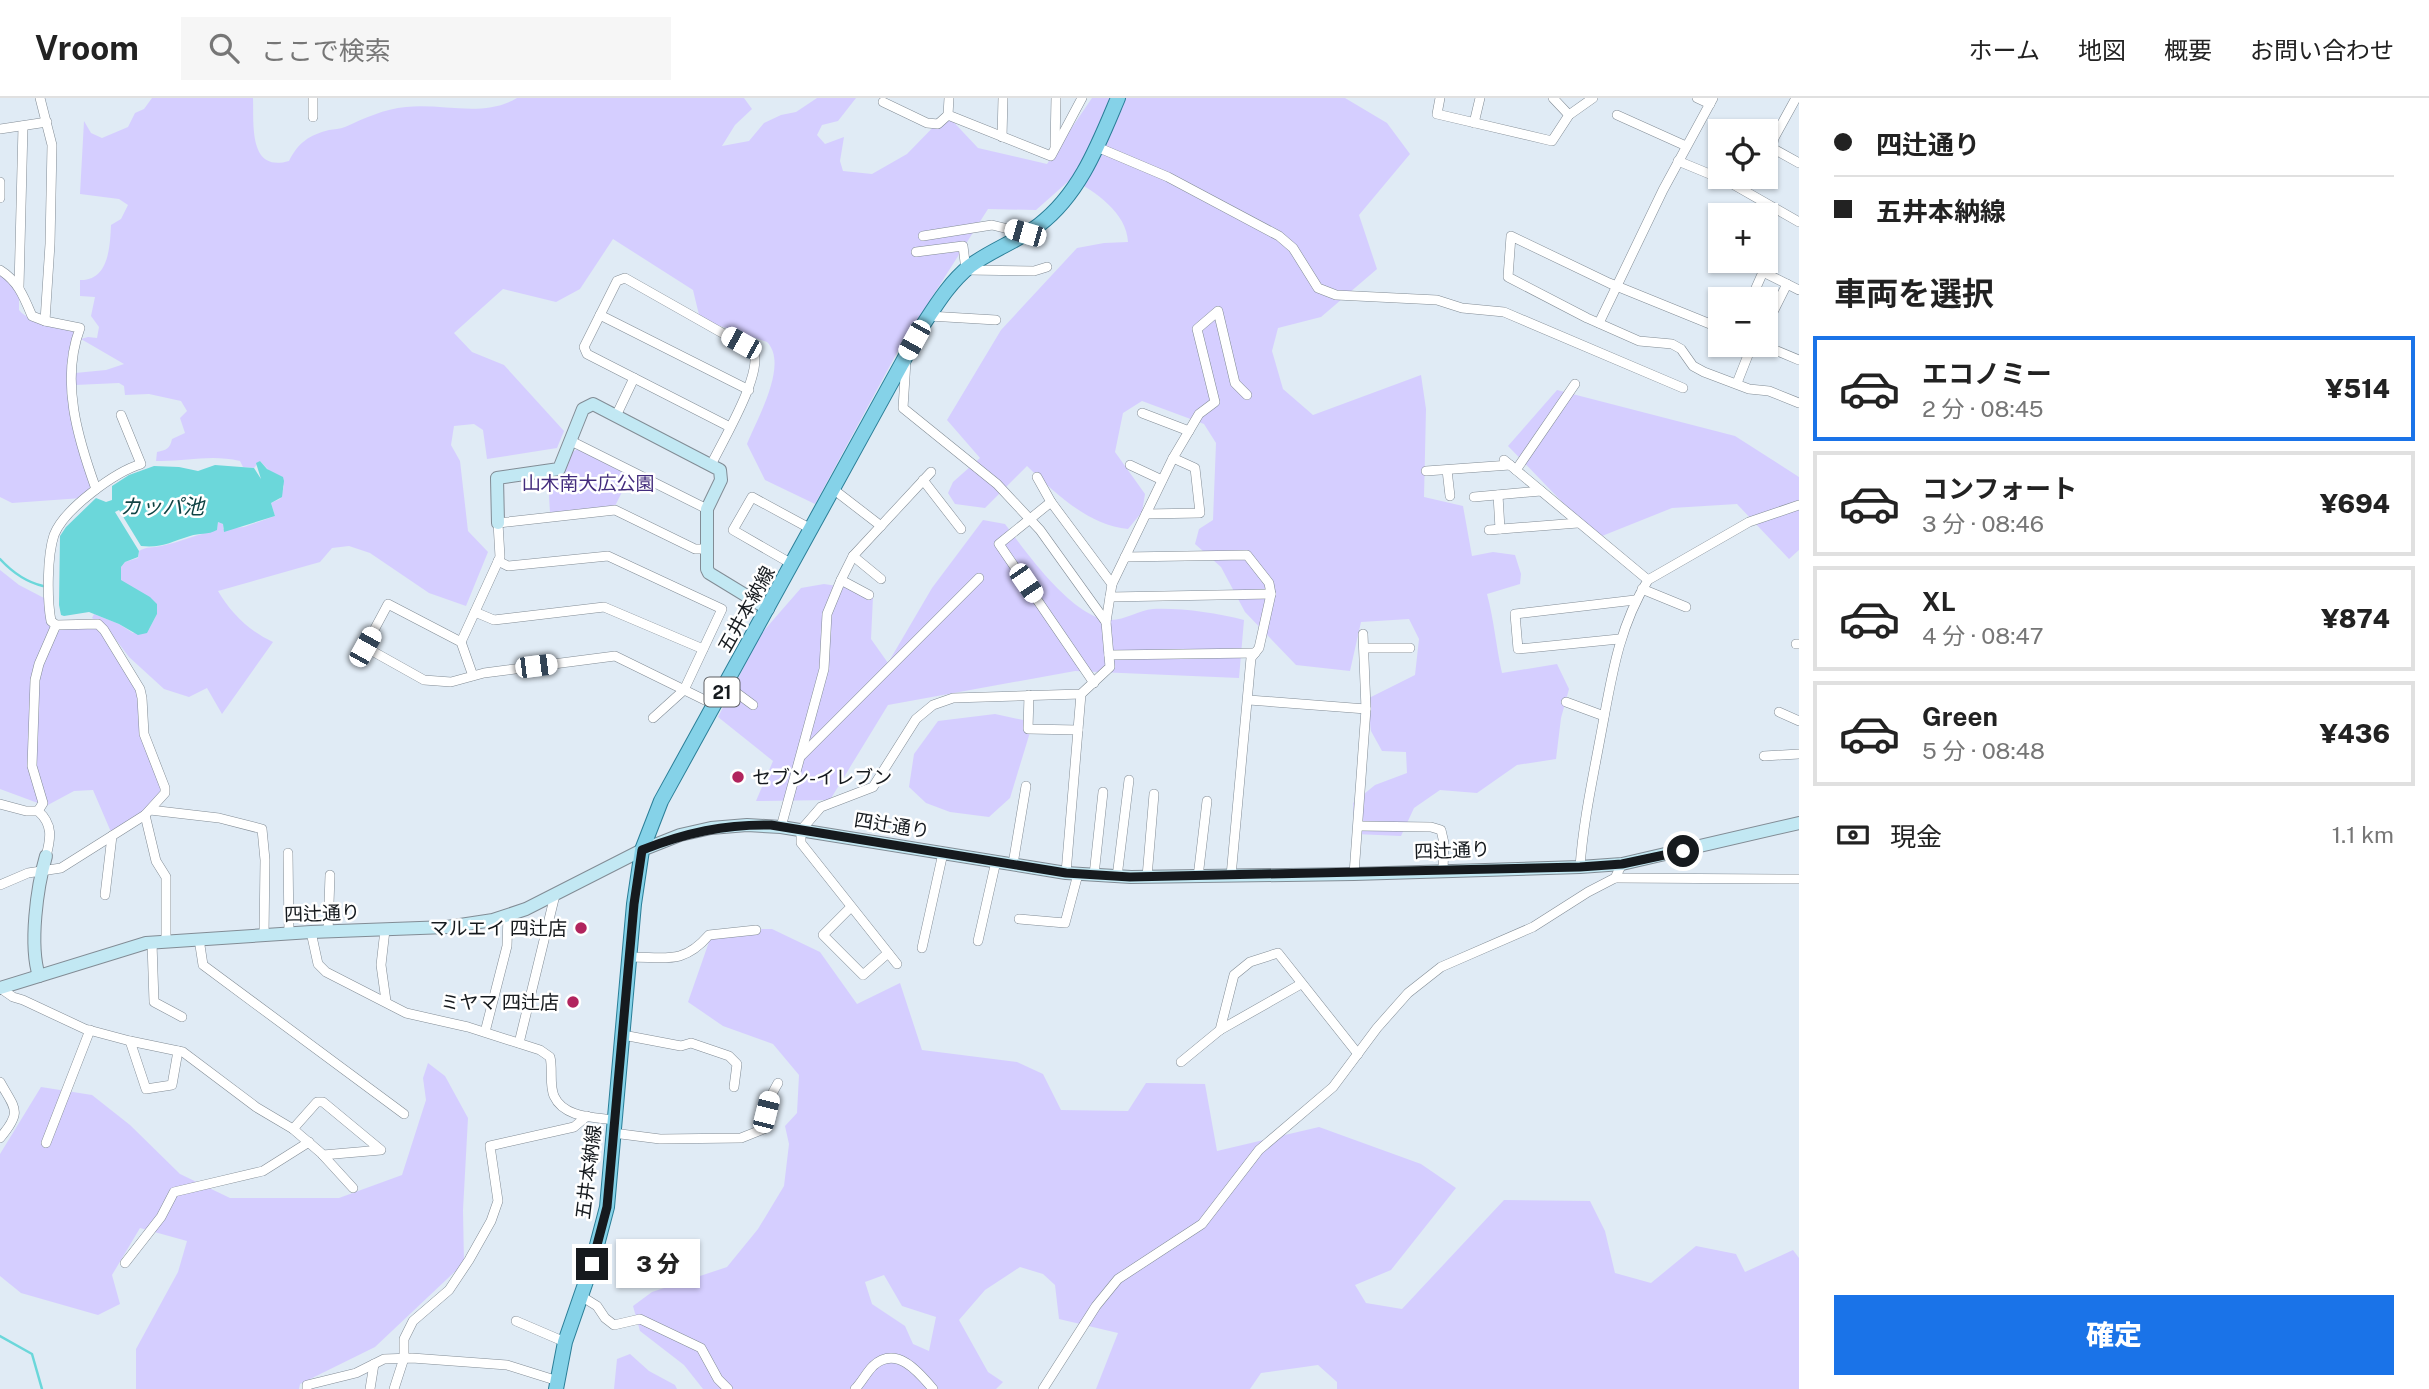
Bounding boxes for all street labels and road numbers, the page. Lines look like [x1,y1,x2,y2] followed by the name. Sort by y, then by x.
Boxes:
[713,562,779,656] street label: 五井本納線
[704,678,740,706] road number: 21
[853,808,931,842] street label: 四辻通り
[1414,838,1490,862] street label: 四辻通り
[284,901,360,925] street label: 四辻通り
[571,1124,605,1220] street label: 五井本納線

